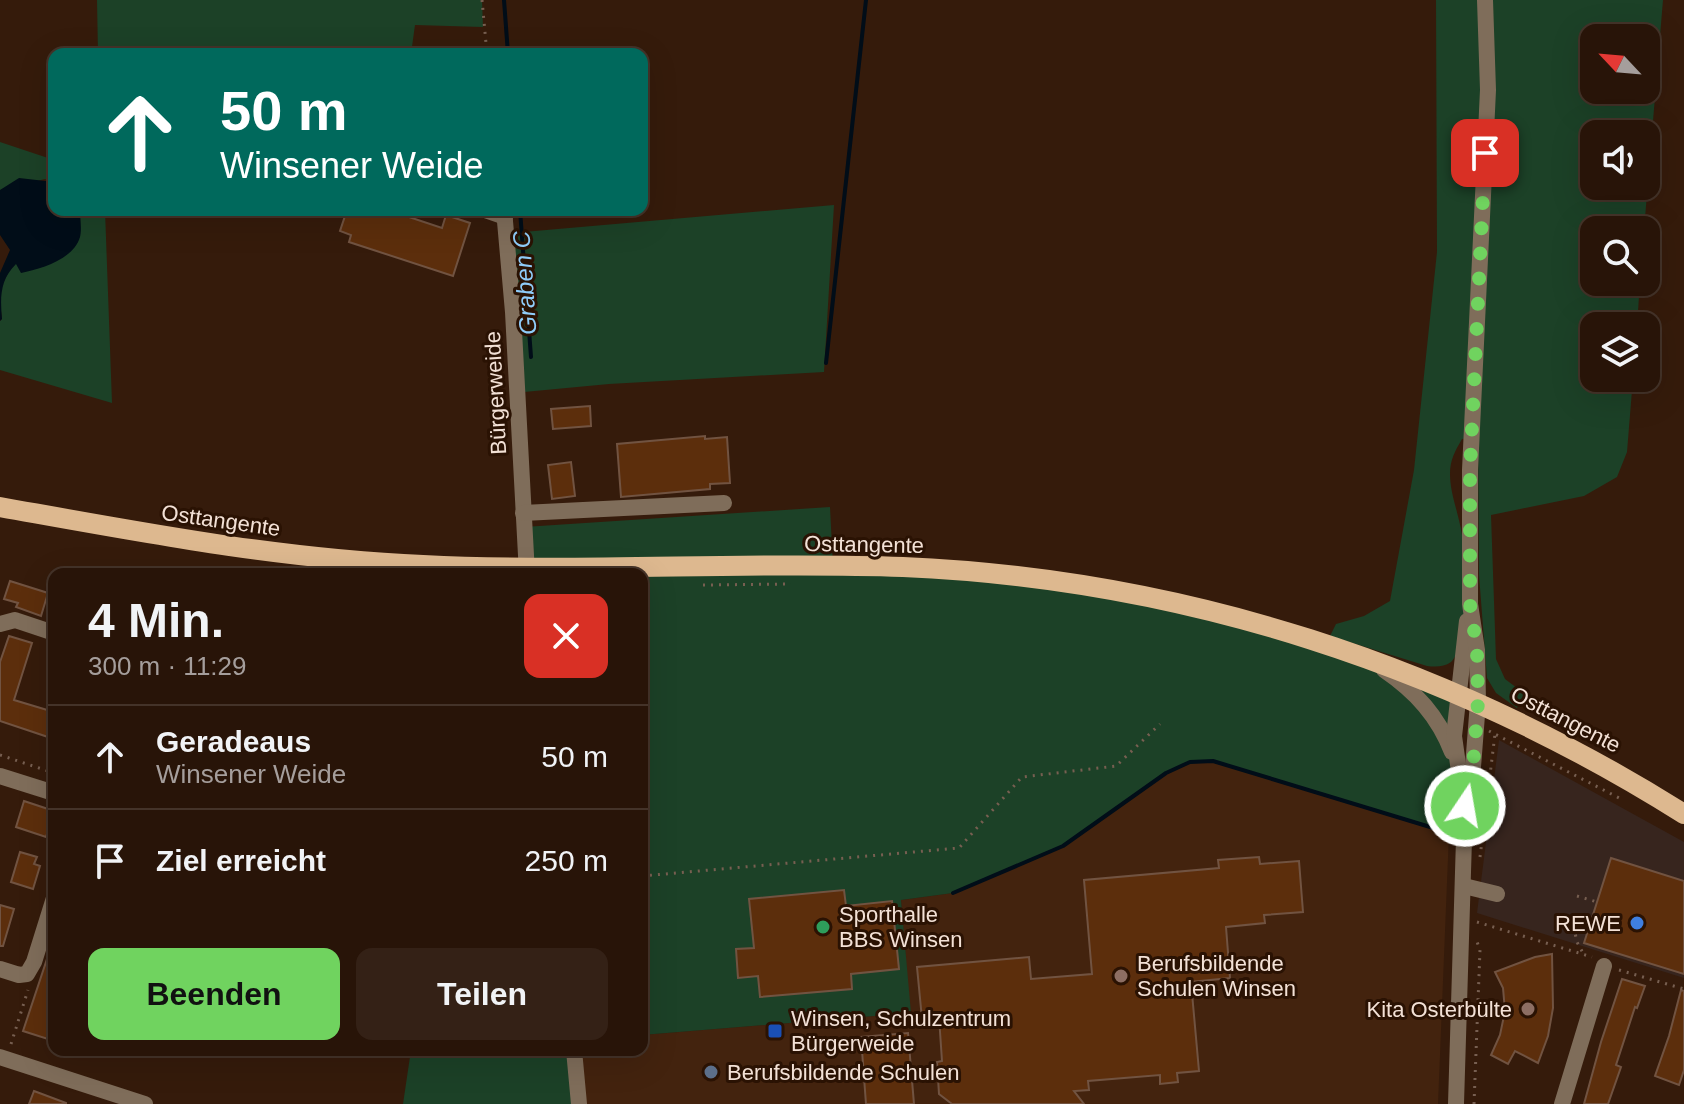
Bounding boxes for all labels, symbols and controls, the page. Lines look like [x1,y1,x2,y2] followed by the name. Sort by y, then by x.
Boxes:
[1580,24,1660,104] north arrow
[1580,24,1660,392] map controls
[220,79,348,142] text: 50 m
[88,80,192,184] icon: ahead
[1451,119,1519,187] pin
[1580,120,1660,200] button: sound
[1463,131,1507,175] icon: arrive
[220,145,483,186] text: Winsener Weide
[1580,216,1660,296] button: search
[507,230,542,336] water label: Graben C
[1580,312,1660,392] button: layers
[480,331,511,455] street label: Bürgerweide
[160,500,282,541] street label: Osttangente
[804,531,924,558] street label: Osttangente
[88,594,224,647] text: 4 Min.
[524,594,608,678] button: close
[88,651,247,681] text: 300 m · 11:29
[1507,681,1625,758] street label: Osttangente
[156,725,311,758] text: Geradeaus
[88,735,132,779] icon: ahead
[541,740,608,773] text: 50 m
[156,759,346,789] text: Winsener Weide
[1423,764,1507,848] position arrow
[88,839,132,883] icon: arrive
[156,844,326,877] text: Ziel erreicht
[525,844,608,877] text: 250 m
[839,902,963,952] place label: Sporthalle BBS Winsen
[1555,911,1621,936] place label: REWE
[1628,914,1646,932] marker: REWE
[814,918,832,936] marker: Sporthalle BBS Winsen
[88,948,340,1040] button: Beenden
[356,948,608,1040] button: Teilen
[1137,951,1296,1001] place label: Berufsbildende Schulen Winsen
[1112,967,1130,985] marker: Berufsbildende Schulen Winsen
[1366,997,1512,1022] place label: Kita Osterbülte
[1519,1000,1537,1018] marker: Kita Osterbülte
[791,1006,1011,1056] place label: Winsen, Schulzentrum Bürgerweide
[766,1022,784,1040] marker: Winsen, Schulzentrum Bürgerweide
[727,1060,959,1085] place label: Berufsbildende Schulen
[702,1063,720,1081] marker: Berufsbildende Schulen

